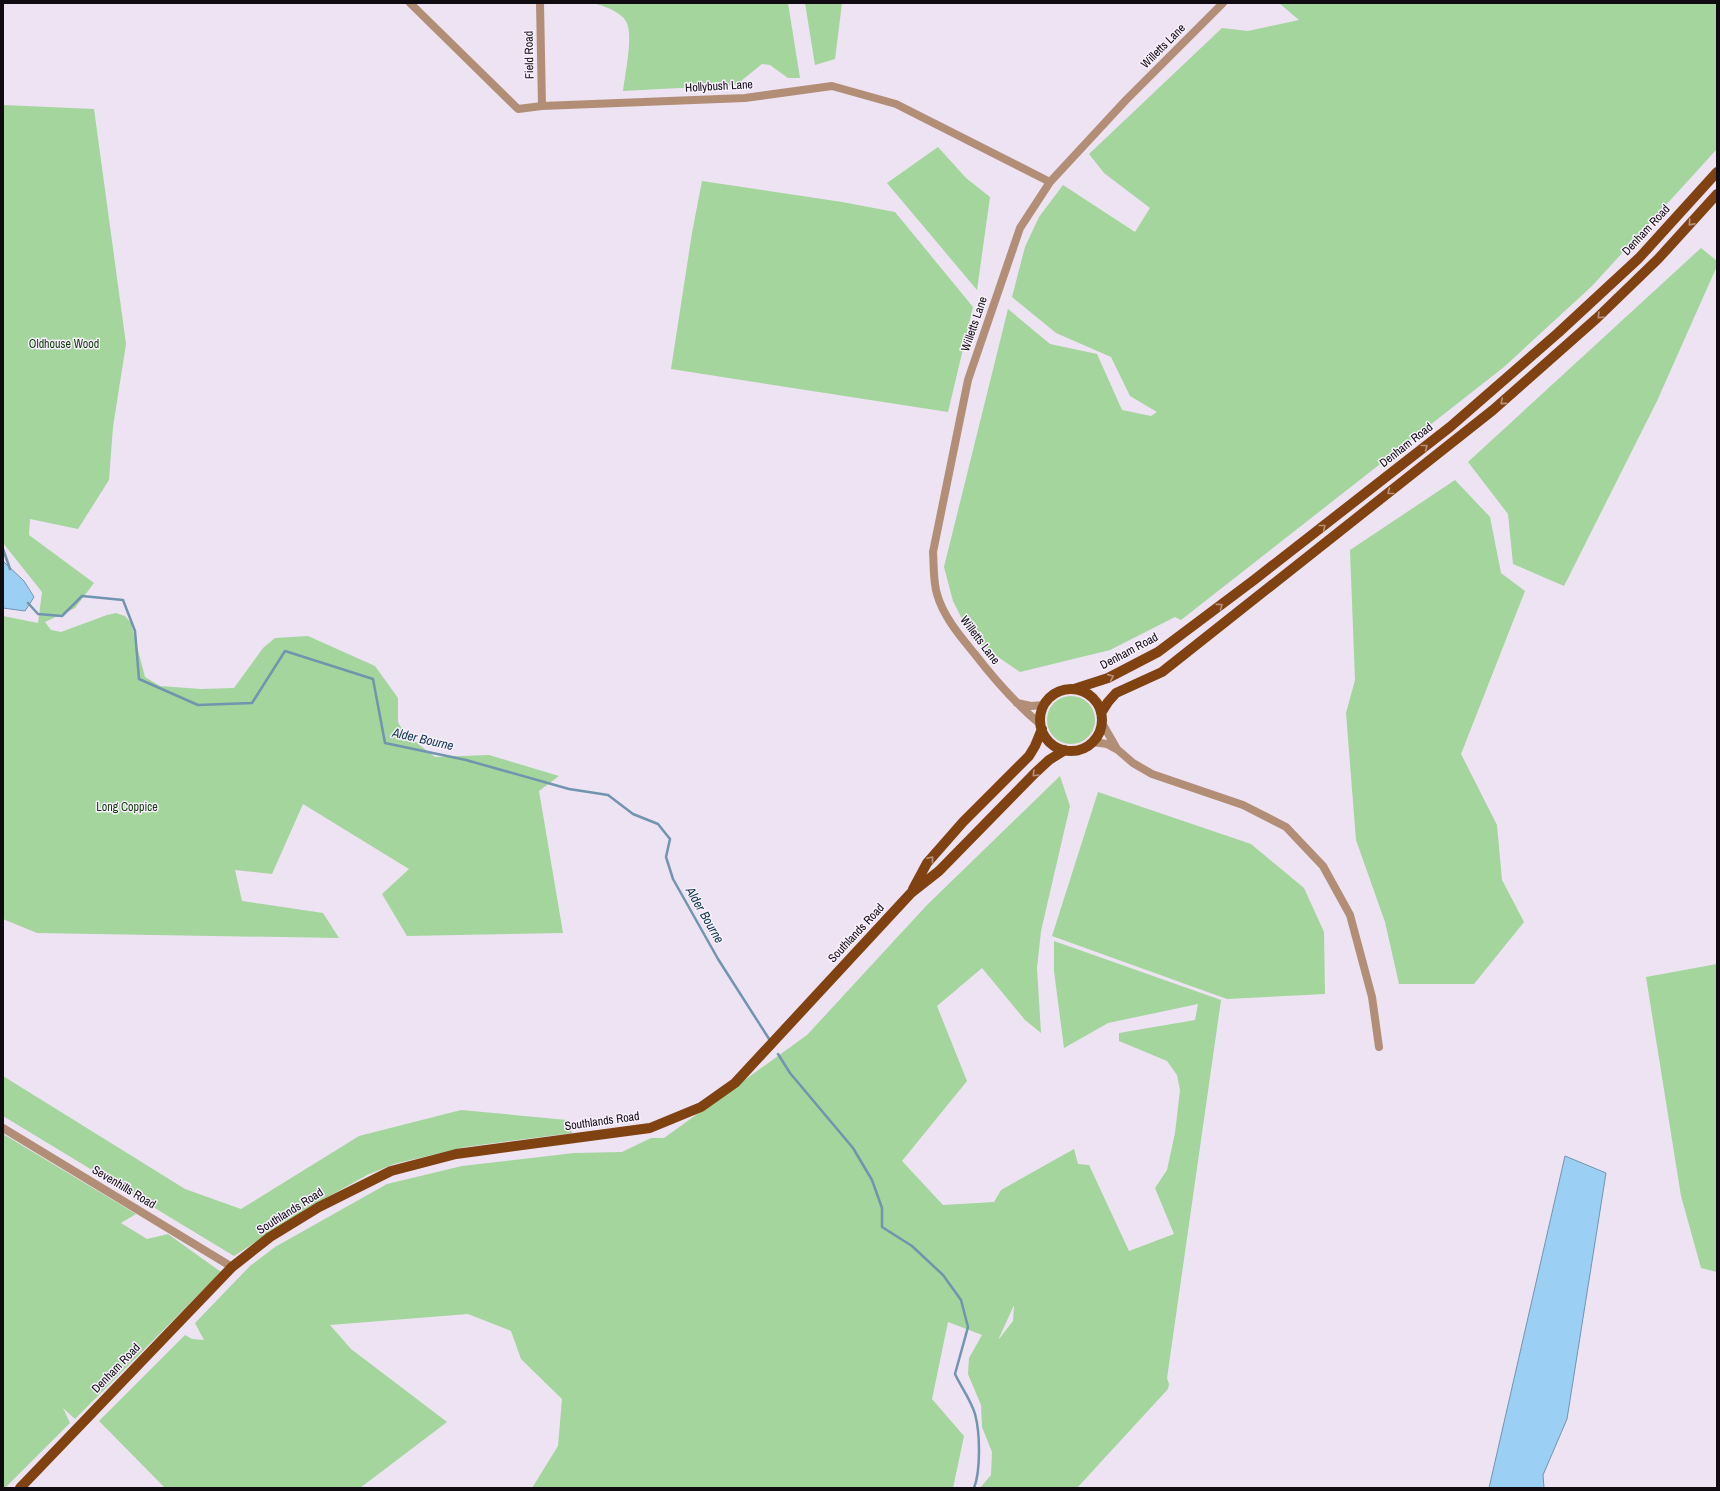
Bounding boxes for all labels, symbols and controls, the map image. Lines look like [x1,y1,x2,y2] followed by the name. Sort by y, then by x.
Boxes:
[1137,20,1189,72] street label: Willetts Lane
[521,31,537,79] street label: Field Road
[685,76,753,96] street label: Hollybush Lane
[1619,201,1673,259] street label: Denham Road
[1688,218,1695,225] one-way arrow
[957,294,991,354] street label: Willetts Lane
[1597,311,1605,318] one-way arrow
[29,336,99,352] park label: Oldhouse Wood
[1500,397,1507,404] one-way arrow
[1376,419,1436,471] street label: Denham Road
[1421,444,1428,451] one-way arrow
[1388,487,1395,494] one-way arrow
[1318,524,1325,531] one-way arrow
[1215,604,1222,611] one-way arrow
[956,612,1004,668] street label: Willetts Lane
[1097,629,1161,673] street label: Denham Road
[1108,673,1115,681] one-way arrow
[390,723,455,754] water label: Alder Bourne
[1032,769,1040,777] one-way arrow
[96,799,158,815] park label: Long Coppice
[926,856,933,864] one-way arrow
[682,883,728,946] water label: Alder Bourne
[824,900,888,966] street label: Southlands Road
[564,1108,640,1134] street label: Southlands Road
[89,1162,159,1212] street label: Sevenhills Road
[254,1184,326,1238] street label: Southlands Road
[88,1340,144,1396] street label: Denham Road

